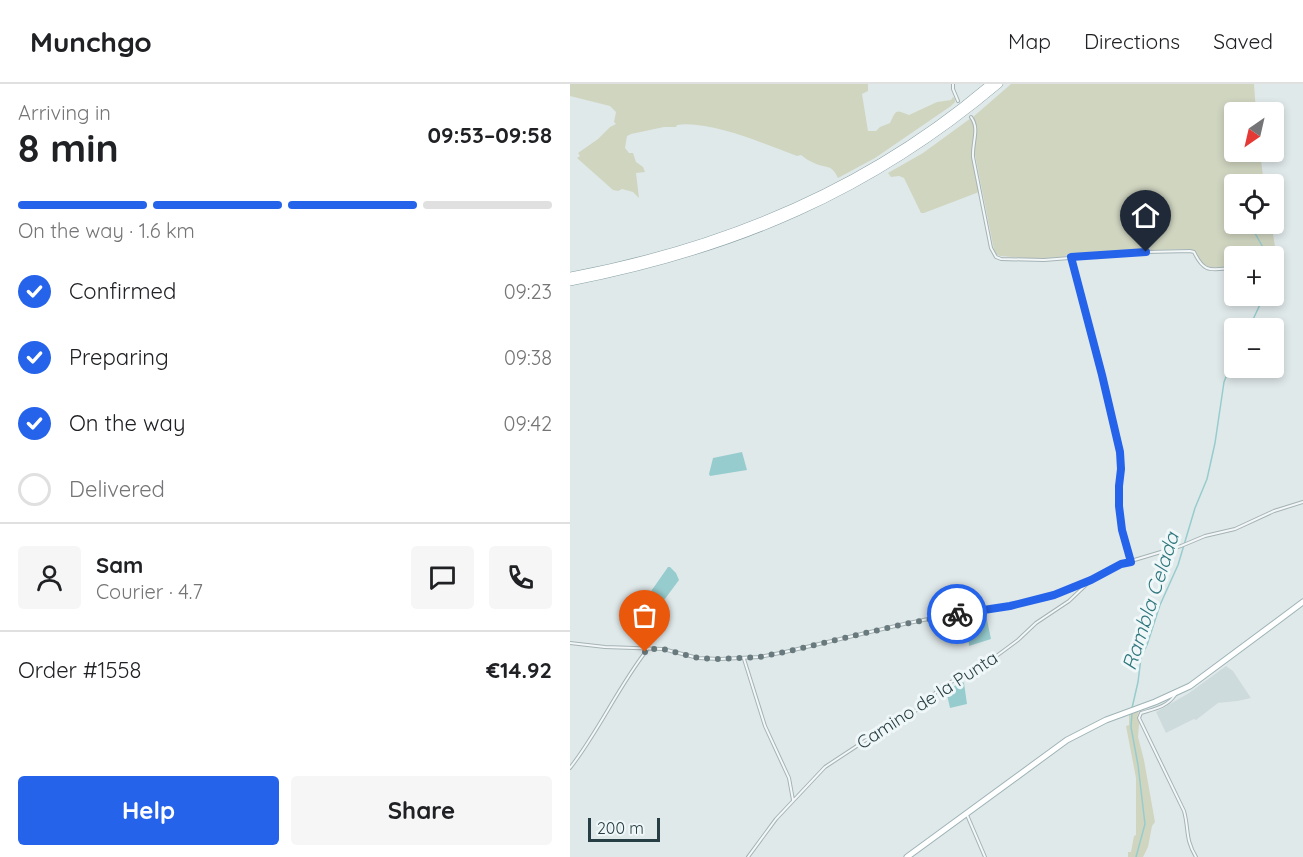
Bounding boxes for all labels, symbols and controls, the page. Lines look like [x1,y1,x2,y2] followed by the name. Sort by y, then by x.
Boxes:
[30,24,152,59] text: Munchgo
[1008,28,1051,54] text: Map
[1084,28,1180,54] text: Directions
[1213,28,1273,54] text: Saved
[18,100,111,125] text: Arriving in
[1224,102,1284,162] north arrow
[1224,102,1284,378] map controls
[427,121,552,149] text: 09:53–09:58
[18,123,119,172] text: 8 min
[1224,174,1284,234] button: locate
[1120,190,1171,252] pin
[1129,199,1162,232] icon: home
[18,218,195,243] text: On the way · 1.6 km
[1224,246,1284,306] button: +
[18,275,51,308] icon: check
[69,277,176,305] text: Confirmed
[504,279,552,304] text: 09:23
[1224,318,1284,378] button: −
[18,341,51,374] icon: check
[69,343,169,371] text: Preparing
[504,345,552,370] text: 09:38
[18,407,51,440] icon: check
[69,409,185,437] text: On the way
[504,411,552,436] text: 09:42
[69,475,165,503] text: Delivered
[1116,527,1185,673] water label: Rambla Celada
[18,546,81,609] button: person
[411,546,474,609] button: chat
[489,546,552,609] button: phone
[96,551,143,579] text: Sam
[96,579,203,604] text: Courier · 4.7
[927,584,987,644] courier
[619,590,670,652] pin
[941,598,974,631] icon: bike
[628,599,661,632] icon: bag
[852,646,1002,754] street label: Camino de la Punta
[18,656,141,684] text: Order #1558
[486,656,552,684] text: €14.92
[18,776,279,845] button: Help
[291,776,552,845] button: Share
[588,815,660,842] scale bar
[597,818,644,838] text: 200 m

